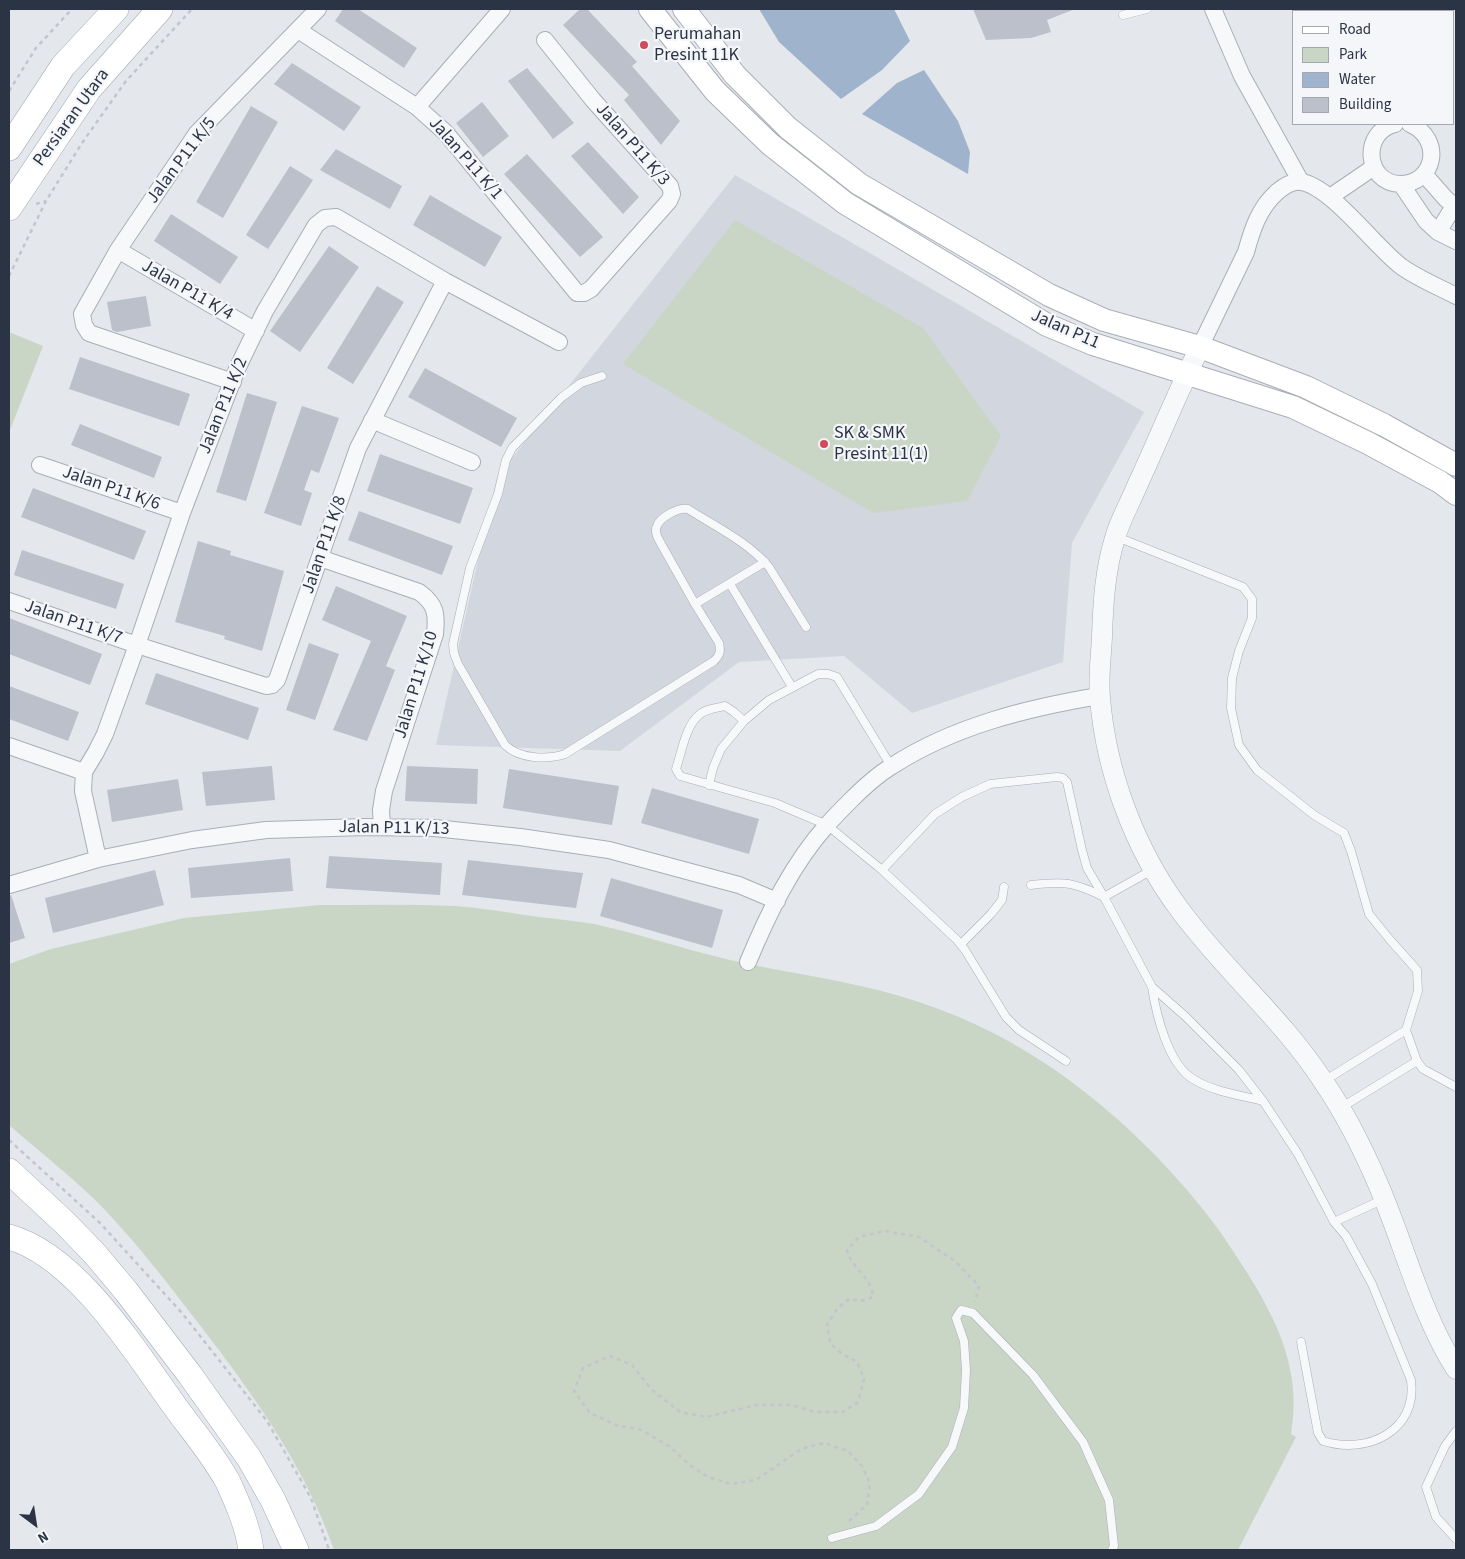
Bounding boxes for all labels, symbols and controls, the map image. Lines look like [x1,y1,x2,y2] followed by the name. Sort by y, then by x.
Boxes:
[1292,10,1455,125] legend
[1339,19,1371,40] text: Road
[654,24,741,66] place label: Perumahan Presint 11K
[638,39,650,51] marker: Perumahan Presint 11K
[1339,44,1367,65] text: Park
[29,65,115,171] street label: Persiaran Utara
[1339,69,1375,90] text: Water
[1339,94,1391,115] text: Building
[590,99,674,191] street label: Jalan P11 K/3
[423,113,507,205] street label: Jalan P11 K/1
[143,114,221,208] street label: Jalan P11 K/5
[137,256,237,326] street label: Jalan P11 K/4
[1027,305,1103,355] street label: Jalan P11
[195,355,253,457] street label: Jalan P11 K/2
[834,423,928,466] place label: SK & SMK Presint 11(1)
[818,438,830,450] marker: SK & SMK Presint 11(1)
[59,462,163,516] street label: Jalan P11 K/6
[298,493,352,597] street label: Jalan P11 K/8
[21,596,125,650] street label: Jalan P11 K/7
[390,629,444,741] street label: Jalan P11 K/10
[338,817,450,841] street label: Jalan P11 K/13
[10,1499,60,1549] north arrow
[34,1526,52,1548] text: N

